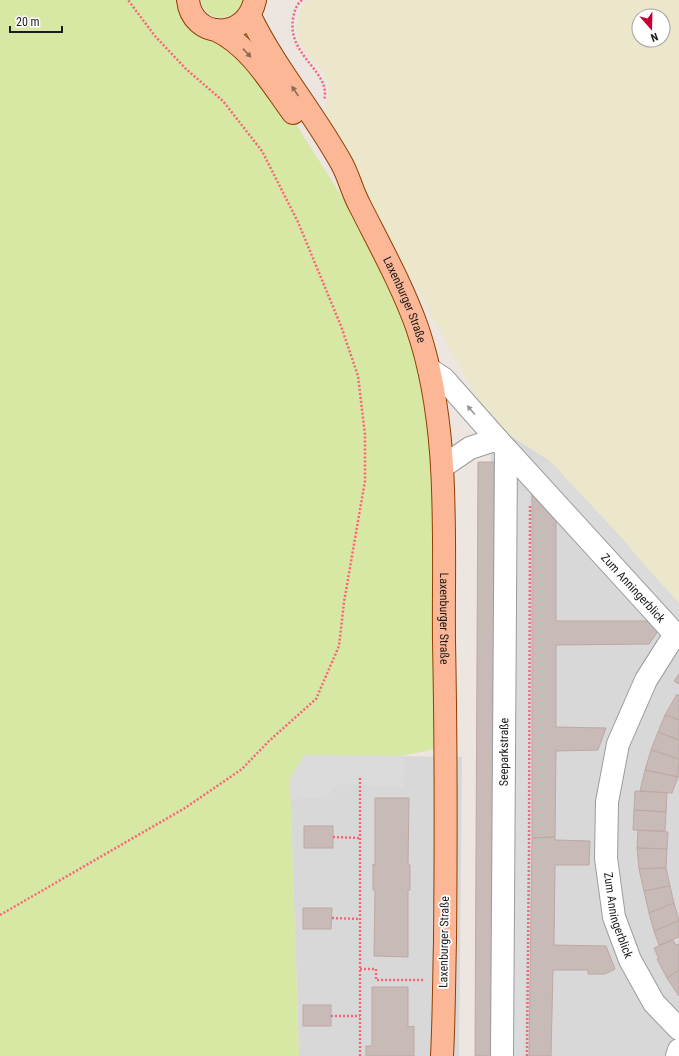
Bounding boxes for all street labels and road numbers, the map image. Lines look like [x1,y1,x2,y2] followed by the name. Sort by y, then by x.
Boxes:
[380,254,429,345] street label: Laxenburger Straße
[598,551,669,626] street label: Zum Anningerblick
[437,572,451,665] street label: Laxenburger Straße
[497,717,511,786] street label: Seeparkstraße
[601,871,636,961] street label: Zum Anningerblick
[436,895,452,988] street label: Laxenburger Straße

